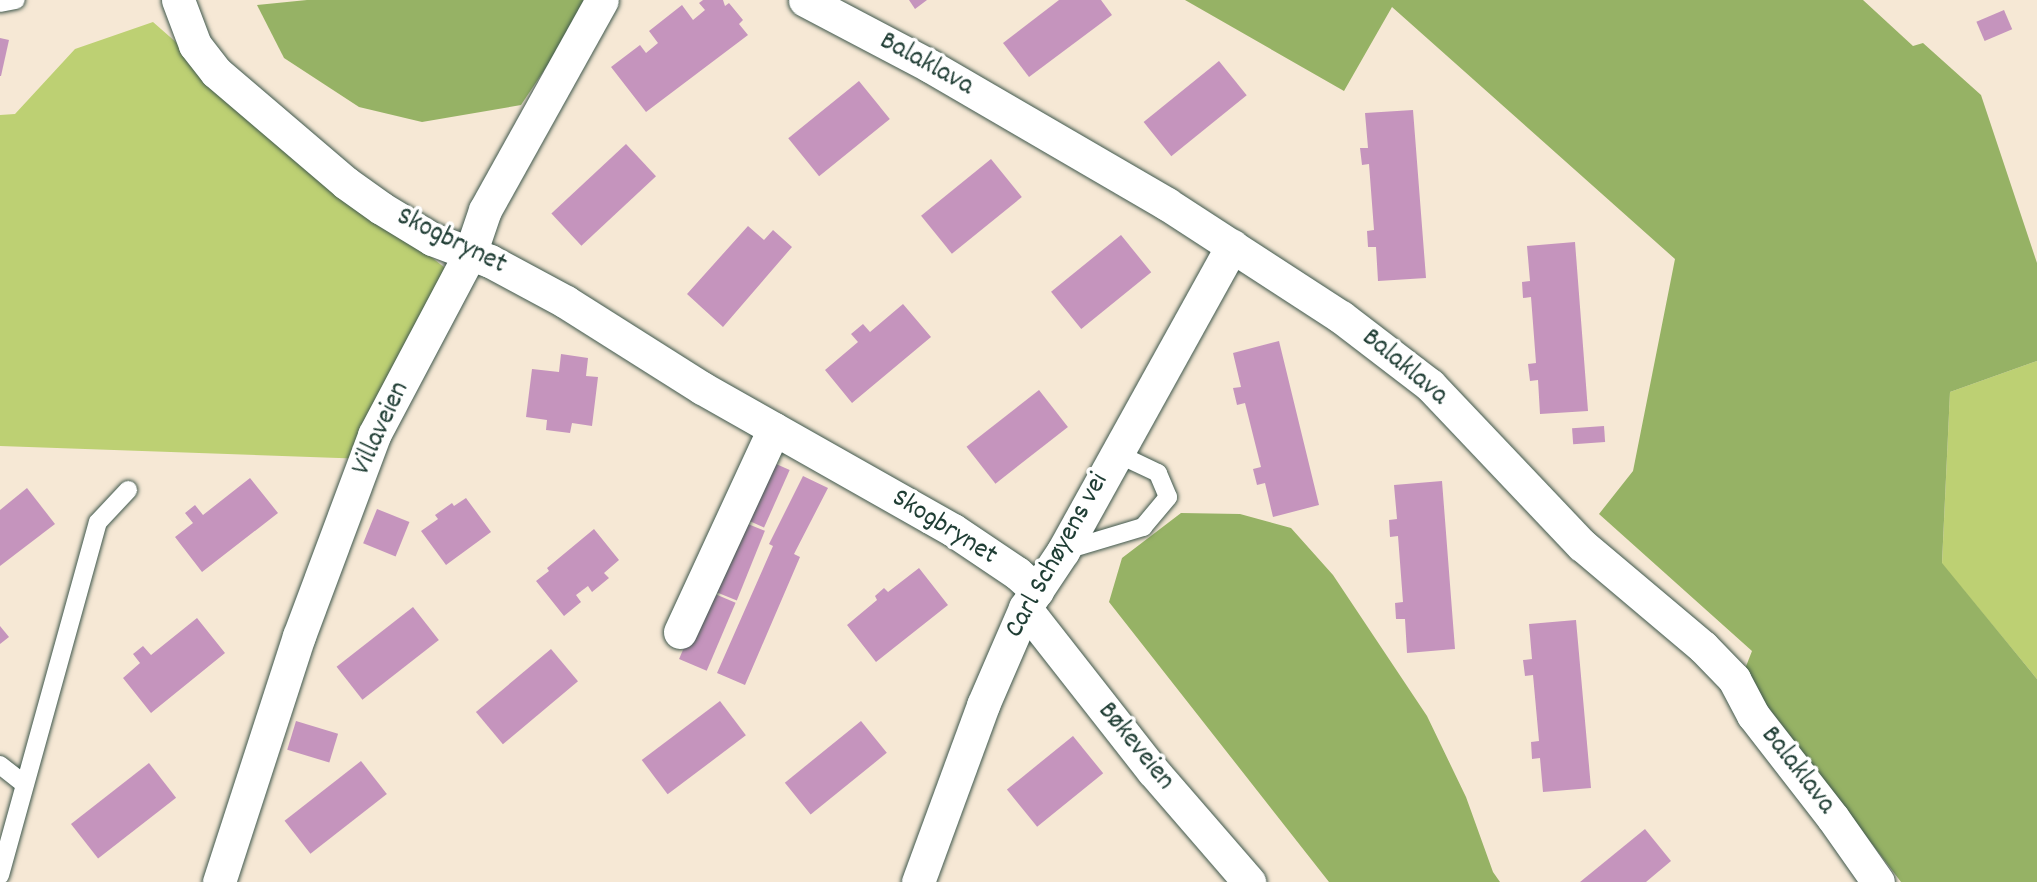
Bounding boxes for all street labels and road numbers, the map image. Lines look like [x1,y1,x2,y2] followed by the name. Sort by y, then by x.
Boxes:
[873,26,979,104] street label: Balaklava
[391,201,511,283] street label: Skogbrynet
[1354,322,1454,414] street label: Balaklava
[346,377,418,481] street label: Villaveien
[999,468,1117,644] street label: Carl Schøyens vei
[885,482,1003,574] street label: Skogbrynet
[1089,696,1181,798] street label: Bøkeveien
[1752,720,1842,822] street label: Balaklava

